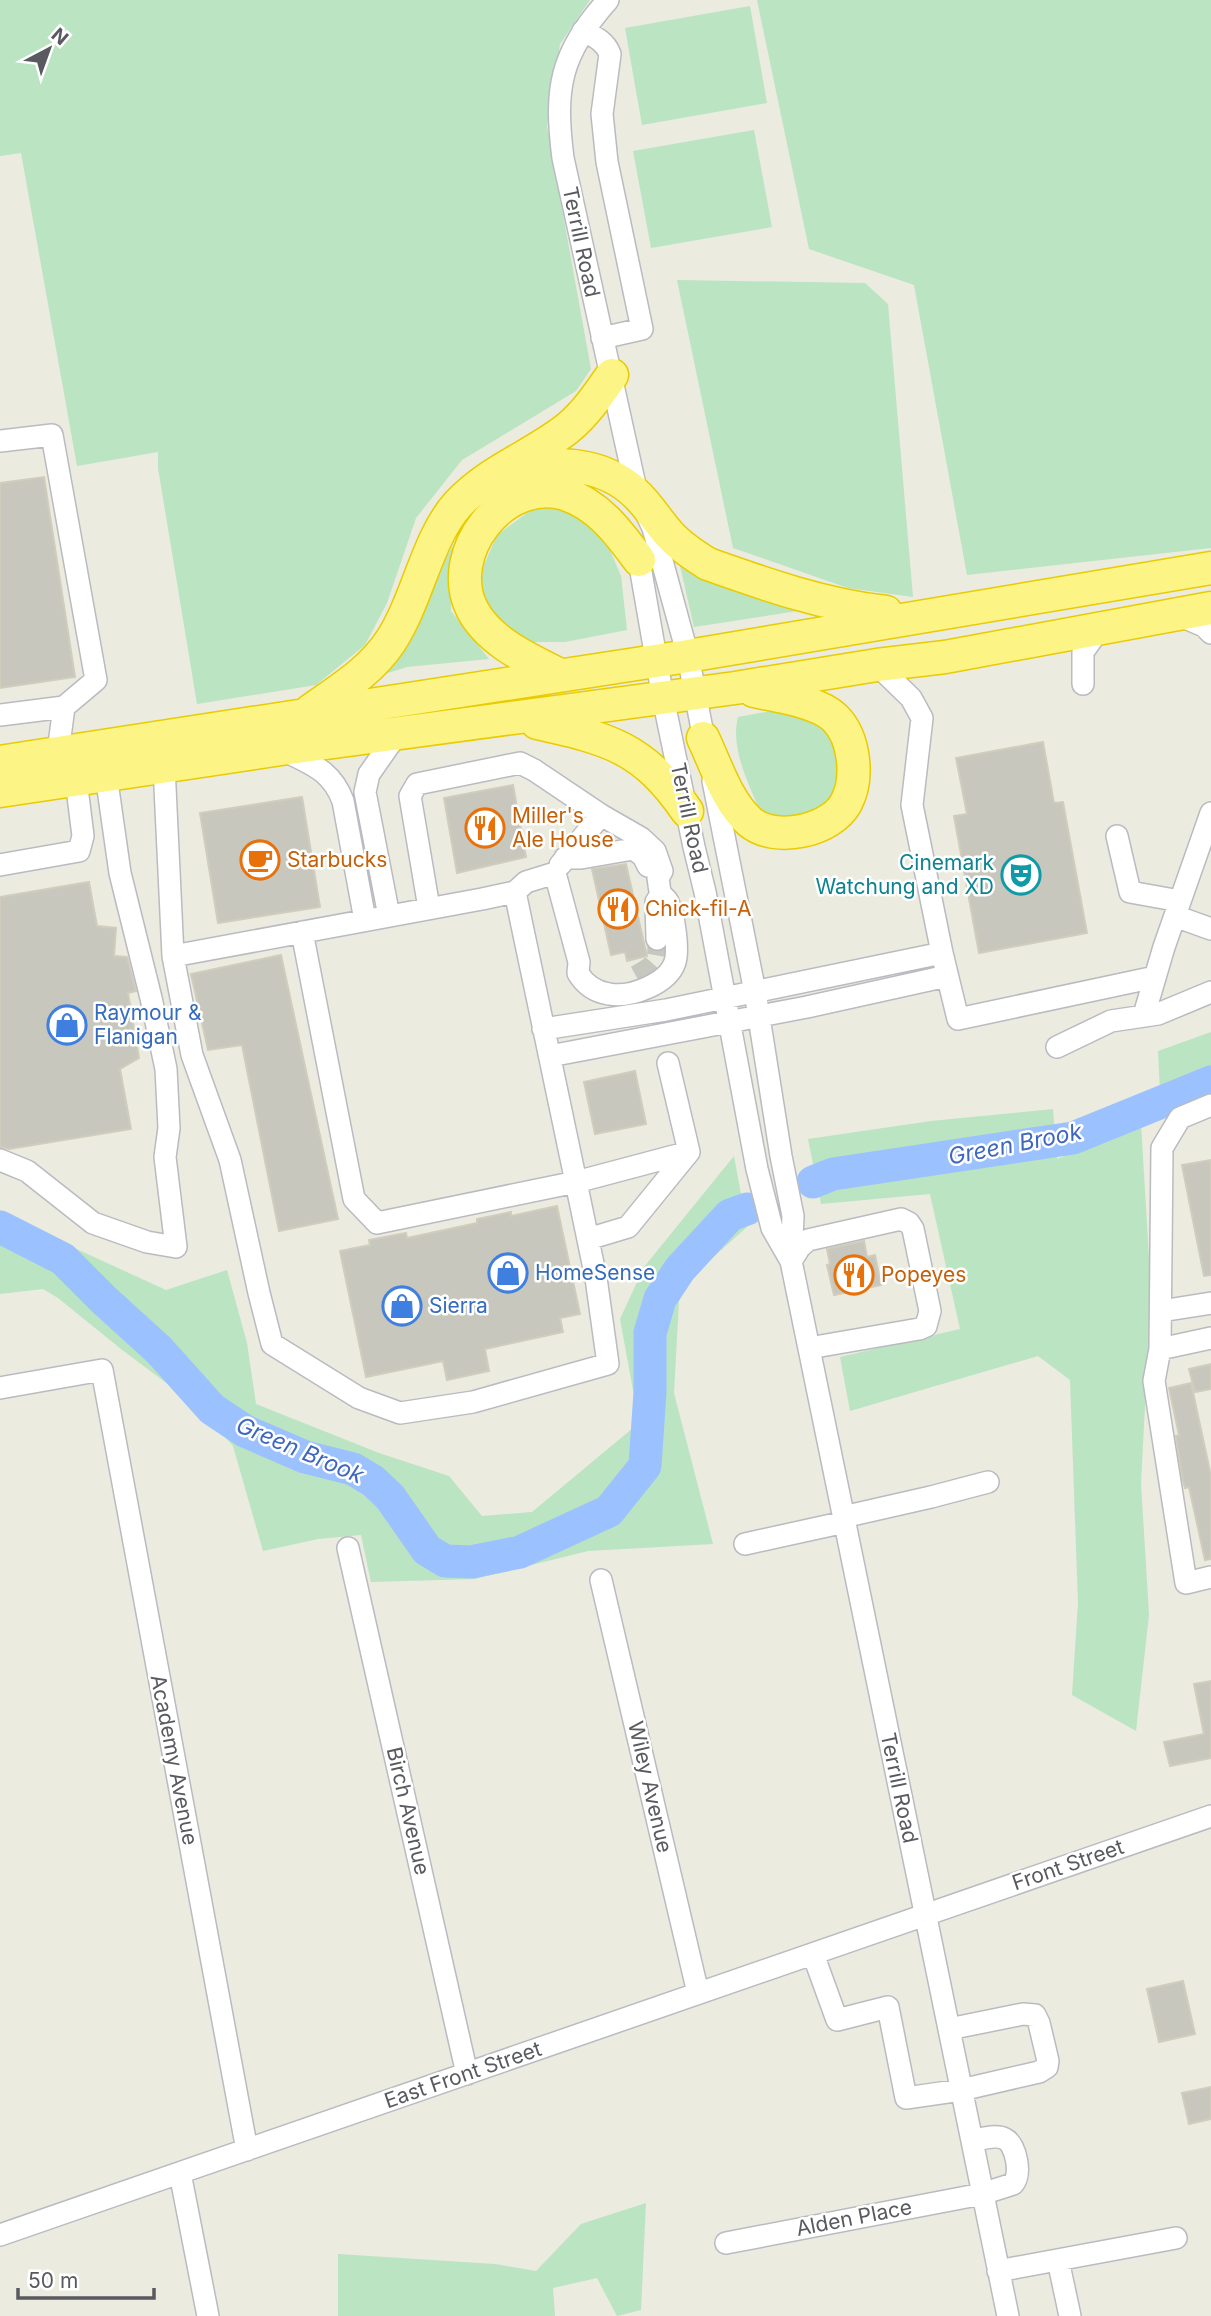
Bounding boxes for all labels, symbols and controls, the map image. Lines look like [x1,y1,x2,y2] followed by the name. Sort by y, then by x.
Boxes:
[14,14,84,84] north arrow
[47,23,73,50] text: N
[558,184,605,299] street label: Terrill Road
[666,760,713,875] street label: Terrill Road
[512,803,614,852] place label: Miller's Ale House
[464,807,506,849] restaurant icon: Miller's Ale House
[239,839,281,881] cafe icon: Starbucks
[287,847,387,872] place label: Starbucks
[815,850,994,899] place label: Cinemark Watchung and XD
[1000,854,1042,896] theatre icon: Cinemark Watchung and XD
[597,888,639,930] restaurant icon: Chick-fil-A
[645,896,751,921] place label: Chick-fil-A
[94,1000,202,1049] place label: Raymour & Flanigan
[46,1004,88,1046] shop icon: Raymour & Flanigan
[946,1117,1085,1171] water label: Green Brook
[487,1252,529,1294] shop icon: HomeSense
[833,1254,875,1296] restaurant icon: Popeyes
[535,1260,655,1285] place label: HomeSense
[881,1262,966,1287] place label: Popeyes
[381,1285,423,1327] shop icon: Sierra
[429,1293,488,1318] place label: Sierra
[232,1411,368,1490] water label: Green Brook
[146,1673,203,1847] street label: Academy Avenue
[623,1719,678,1855] street label: Wiley Avenue
[876,1730,923,1845] street label: Terrill Road
[382,1745,435,1877] street label: Birch Avenue
[1009,1834,1127,1895] street label: Front Street
[381,2036,545,2113] street label: East Front Street
[794,2194,914,2241] street label: Alden Place
[18,2256,154,2300] scale bar
[28,2268,78,2293] text: 50 m

